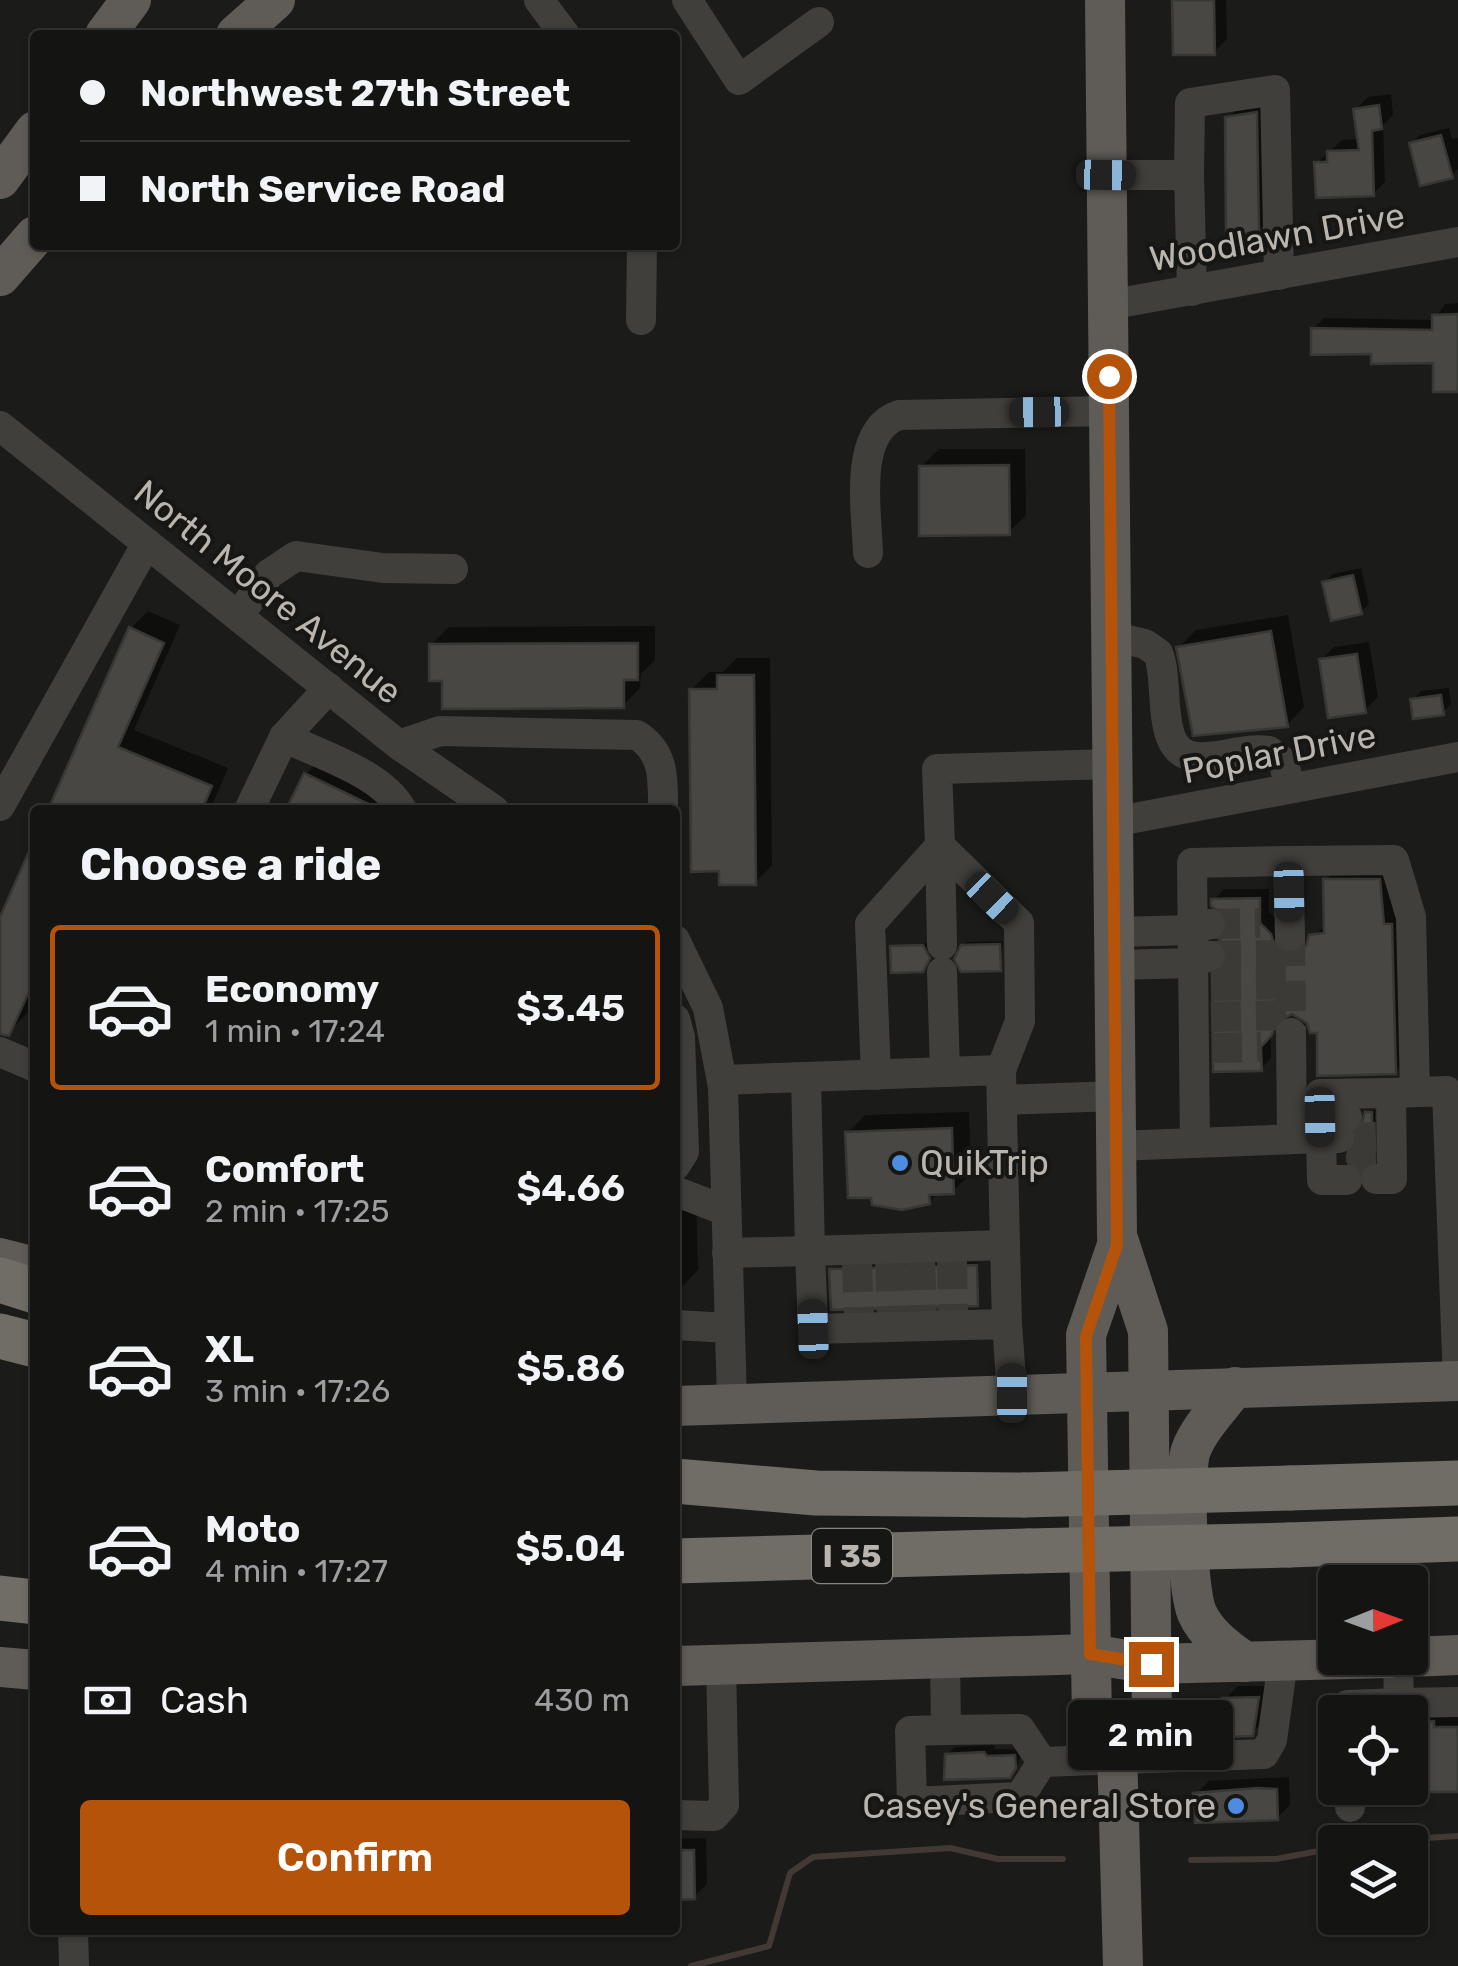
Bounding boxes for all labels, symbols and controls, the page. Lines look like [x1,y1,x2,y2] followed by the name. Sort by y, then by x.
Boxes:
[140,70,570,116] text: Northwest 27th Street
[1076,159,1136,191] car
[140,166,506,212] text: North Service Road
[1146,194,1408,280] street label: Woodlawn Drive
[1087,354,1132,399] route start
[1009,396,1069,428] car
[126,471,410,713] street label: North Moore Avenue
[1179,714,1379,792] street label: Poplar Drive
[80,838,382,891] text: Choose a ride
[1273,862,1305,922] car
[960,866,1024,930] car
[85,963,175,1053] icon: car
[205,966,379,1012] text: Economy
[516,985,625,1031] text: $3.45
[205,1012,385,1050] text: 1 min · 17:24
[1304,1087,1336,1147] car
[920,1142,1049,1184] place label: QuikTrip
[85,1143,175,1233] icon: car
[205,1146,364,1192] text: Comfort
[889,1152,911,1174] marker: QuikTrip
[516,1165,625,1211] text: $4.66
[205,1192,390,1230] text: 2 min · 17:25
[797,1298,829,1360] car
[85,1323,175,1413] icon: car
[205,1326,254,1372] text: XL
[516,1345,625,1391] text: $5.86
[997,1363,1027,1423] car
[205,1372,390,1410] text: 3 min · 17:26
[85,1503,175,1593] icon: car
[205,1506,301,1552] text: Moto
[515,1525,625,1571] text: $5.04
[812,1529,892,1583] road number: I 35
[205,1552,388,1590] text: 4 min · 17:27
[1318,1565,1428,1675] north arrow
[1318,1565,1428,1935] map controls
[1129,1642,1174,1687] route end
[80,1673,135,1728] icon: cash
[160,1677,249,1723] text: Cash
[534,1681,630,1719] text: 430 m
[1318,1695,1428,1805] button: locate
[1068,1699,1234,1769] callout: 2 min
[1108,1716,1193,1754] text: 2 min
[862,1785,1216,1827] place label: Casey's General Store
[1225,1795,1247,1817] marker: Casey's General Store
[80,1800,630,1915] button: Confirm
[1318,1825,1428,1935] button: layers

